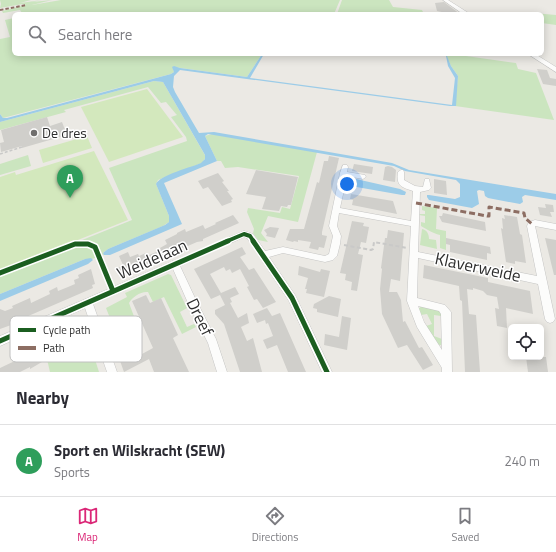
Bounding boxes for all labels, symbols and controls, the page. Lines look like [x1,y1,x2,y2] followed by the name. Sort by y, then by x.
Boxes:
[12,12,544,56] search box
[26,23,48,45] icon: search
[58,23,132,46] text: Search here
[42,122,87,143] place label: De dres
[29,128,39,138] marker: De dres
[57,165,83,198] pin: A
[337,174,357,194] your location
[113,232,191,286] street label: Weidelaan
[433,245,523,289] street label: Klaverweide
[180,294,220,341] street label: Dreef
[10,316,142,362] legend
[43,322,91,338] text: Cycle path
[508,324,544,360] map controls
[508,324,544,360] button: locate
[43,340,65,356] text: Path
[16,385,69,411] text: Nearby
[54,439,225,462] text: Sport en Wilskracht (SEW)
[25,451,33,471] text: A
[504,451,540,471] text: 240 m
[54,462,90,482] text: Sports
[77,505,99,545] tab: Map
[252,505,298,545] tab: Directions
[451,505,479,545] tab: Saved

